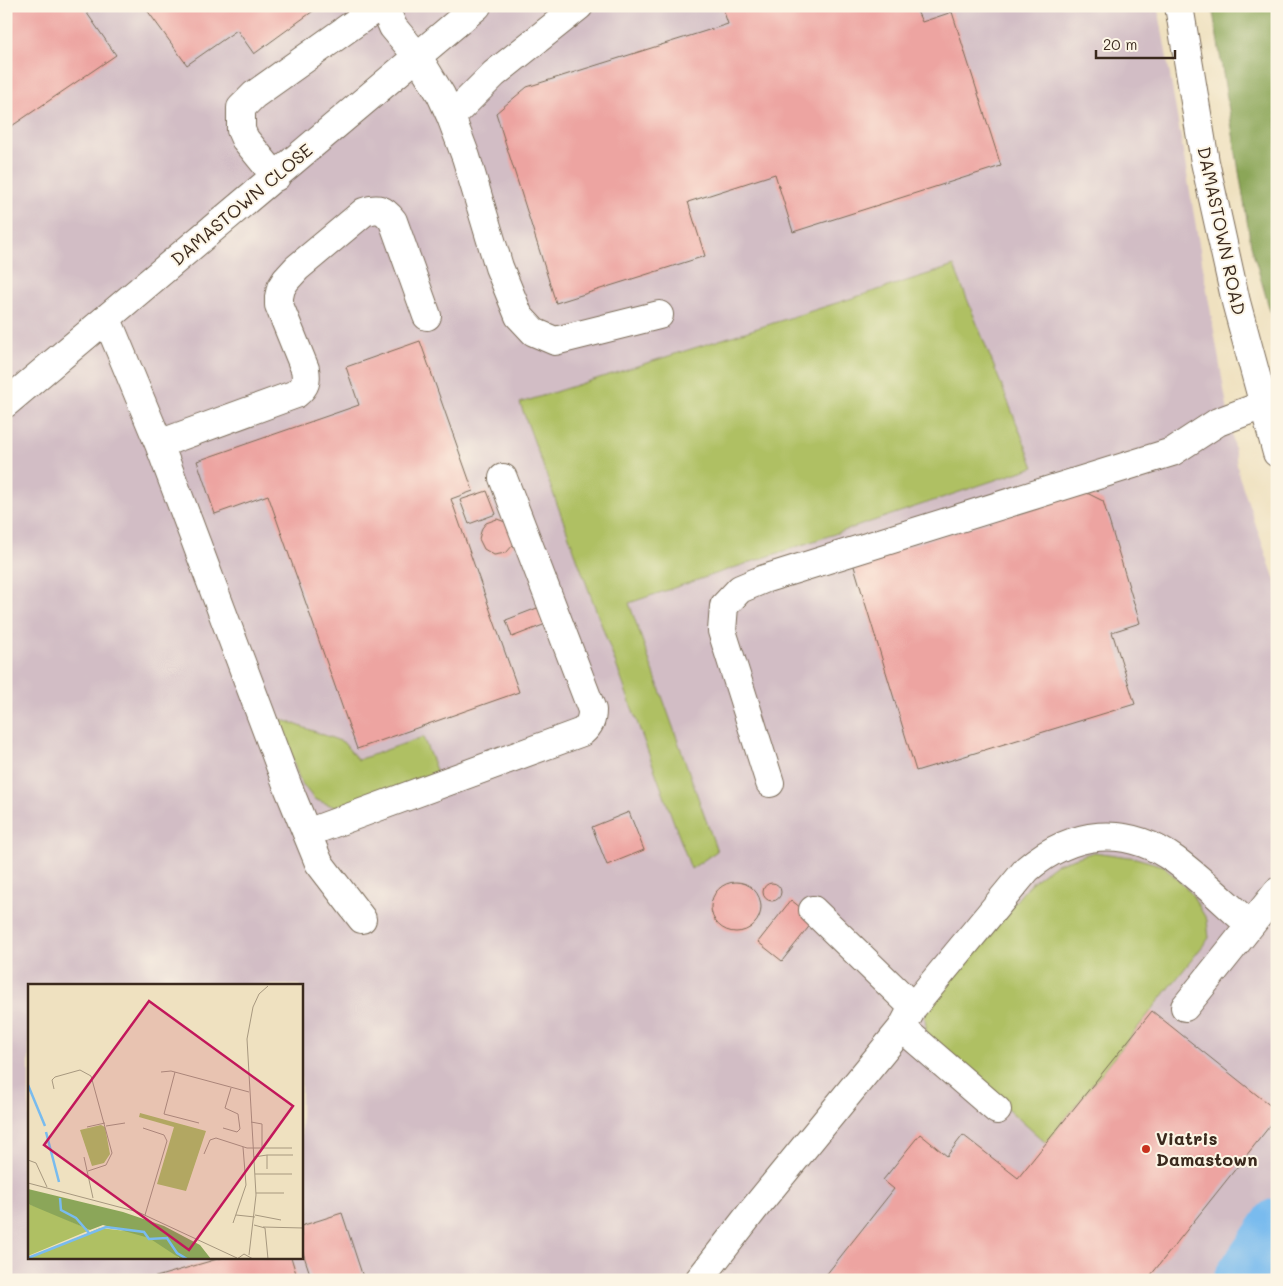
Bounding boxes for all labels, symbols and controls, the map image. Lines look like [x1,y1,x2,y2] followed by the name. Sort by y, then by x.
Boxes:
[1096,28,1174,60] scale bar
[1103,34,1137,54] text: 20 m
[165,138,317,271] street label: DAMASTOWN CLOSE
[1192,144,1252,317] street label: DAMASTOWN ROAD
[28,984,302,1258] inset map
[1156,1126,1257,1171] place label: Viatris Damastown
[1140,1143,1152,1155] marker: Viatris Damastown

